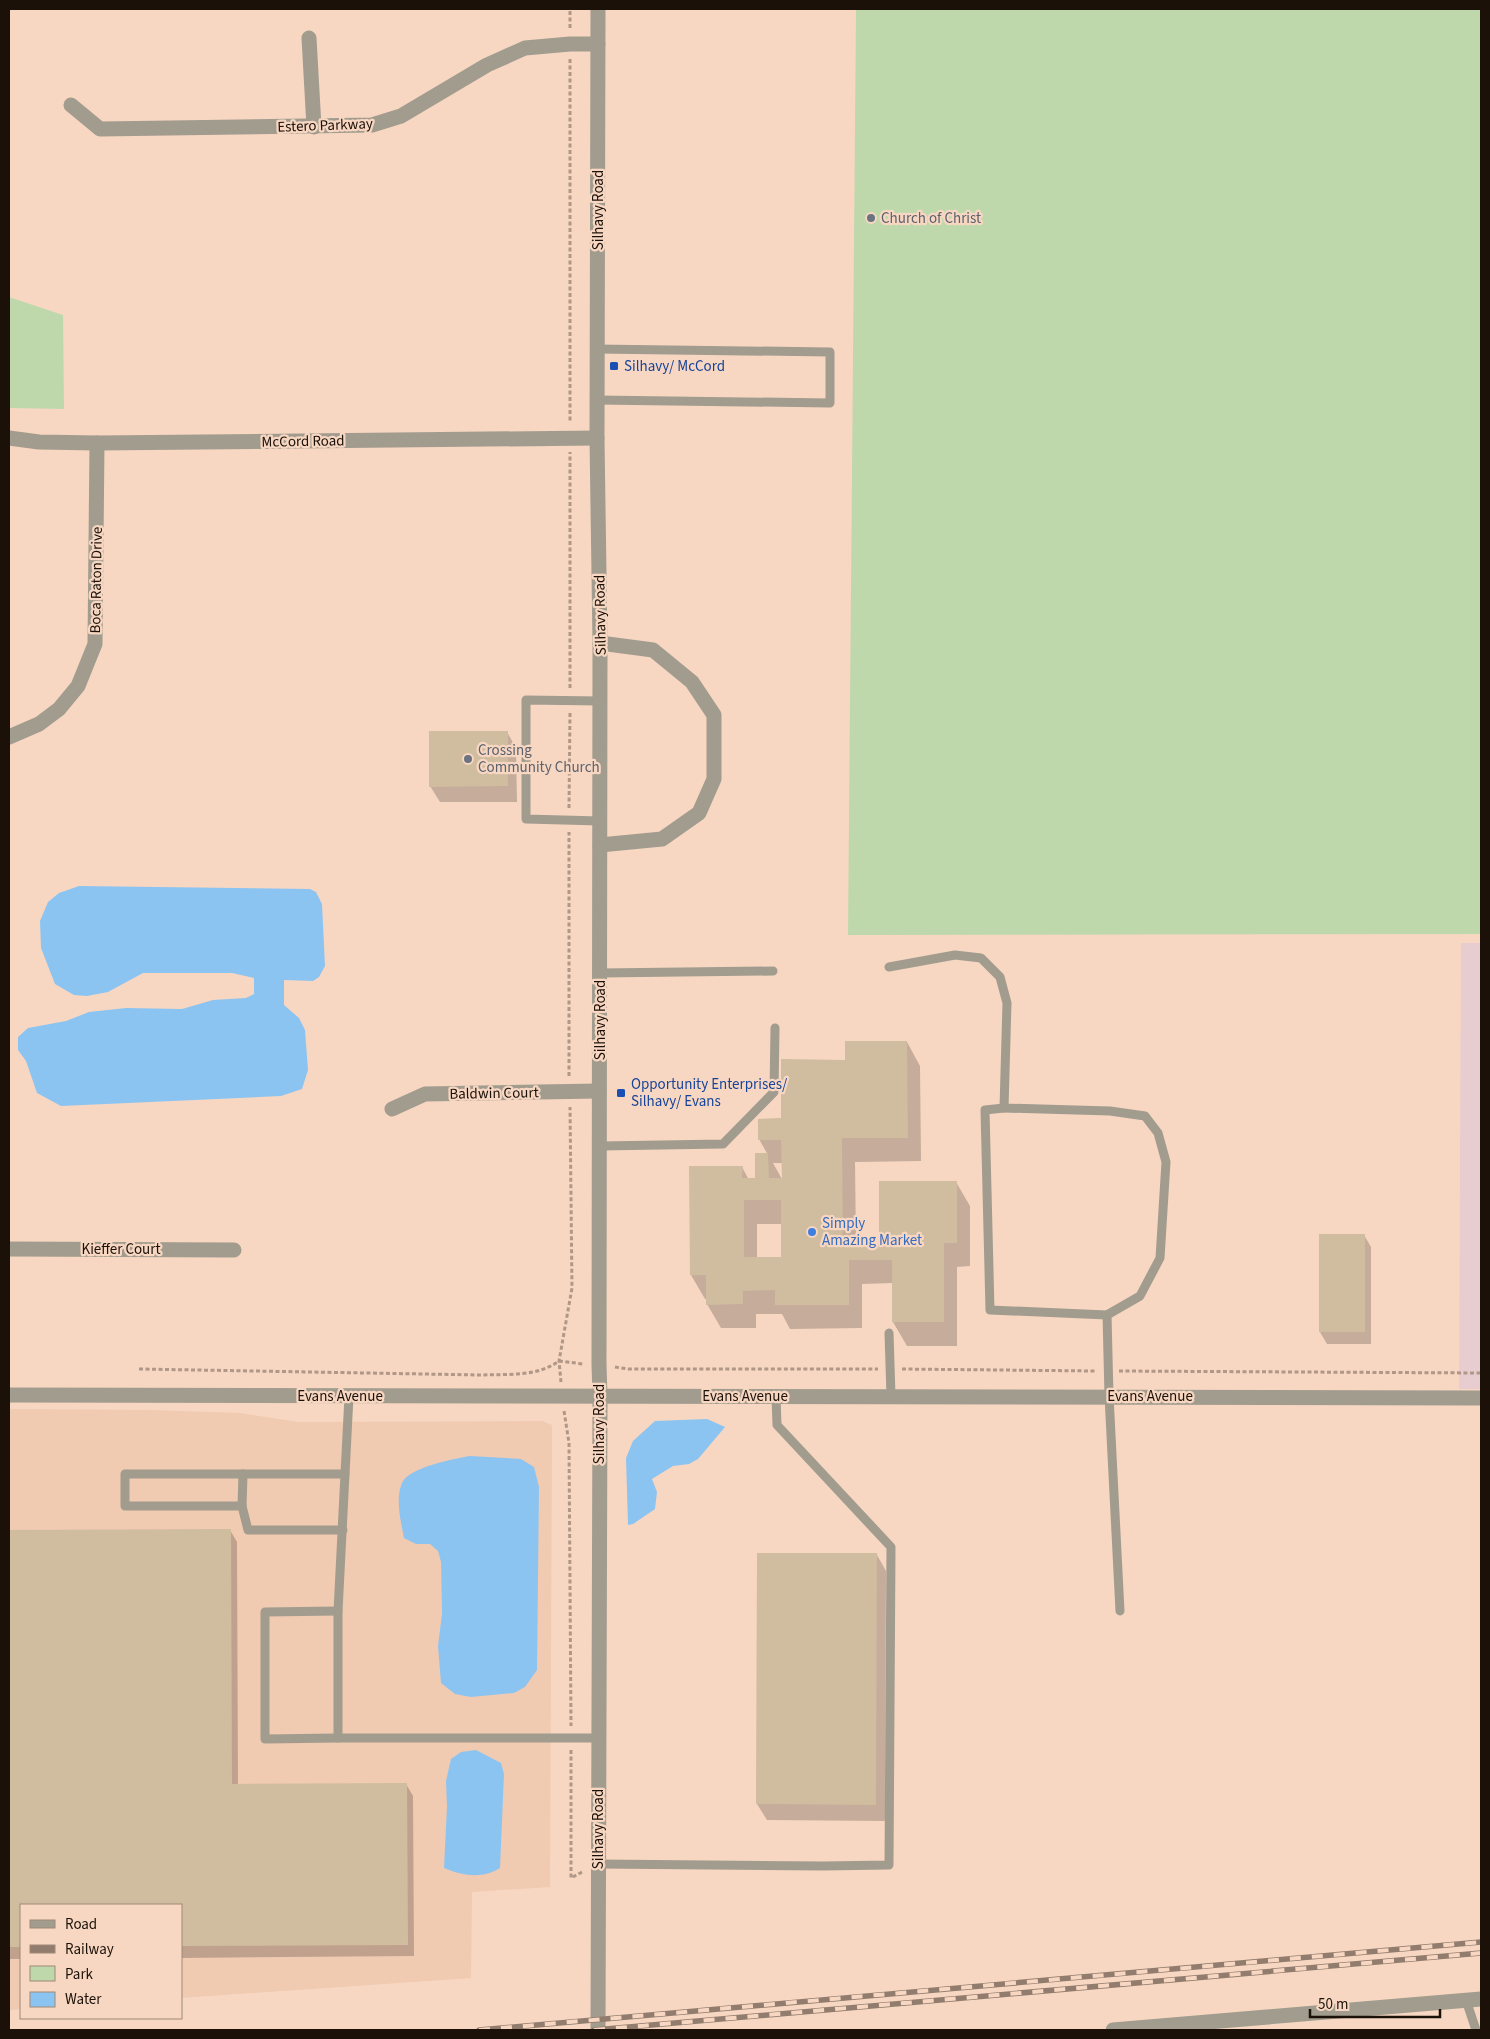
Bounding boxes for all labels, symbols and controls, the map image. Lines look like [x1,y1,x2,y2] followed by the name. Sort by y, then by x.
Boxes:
[277,113,373,138] street label: Estero Parkway
[588,170,609,250] street label: Silhavy Road
[881,208,981,229] place label: Church of Christ
[865,212,877,224] marker: Church of Christ
[624,356,725,377] place label: Silhavy/ McCord
[608,360,620,372] marker: Silhavy/ McCord
[261,430,345,453] street label: McCord Road
[85,526,108,634] street label: Boca Raton Drive
[589,575,612,655] street label: Silhavy Road
[478,740,600,778] place label: Crossing Community Church
[462,753,474,765] marker: Crossing Community Church
[590,980,611,1060] street label: Silhavy Road
[631,1074,788,1112] place label: Opportunity Enterprises/ Silhavy/ Evans
[449,1082,539,1105] street label: Baldwin Court
[615,1087,627,1099] marker: Opportunity Enterprises/ Silhavy/ Evans
[822,1213,922,1251] place label: Simply Amazing Market
[806,1226,818,1238] marker: Simply Amazing Market
[81,1239,161,1260] street label: Kieffer Court
[589,1384,610,1464] street label: Silhavy Road
[297,1386,383,1407] street label: Evans Avenue
[702,1386,788,1407] street label: Evans Avenue
[1107,1386,1193,1407] street label: Evans Avenue
[588,1789,609,1869] street label: Silhavy Road
[20,1904,182,2019] legend
[65,1914,97,1935] text: Road
[65,1939,114,1960] text: Railway
[65,1964,94,1985] text: Park
[1310,1986,1440,2018] scale bar
[65,1989,102,2010] text: Water
[1318,1994,1348,2015] text: 50 m

